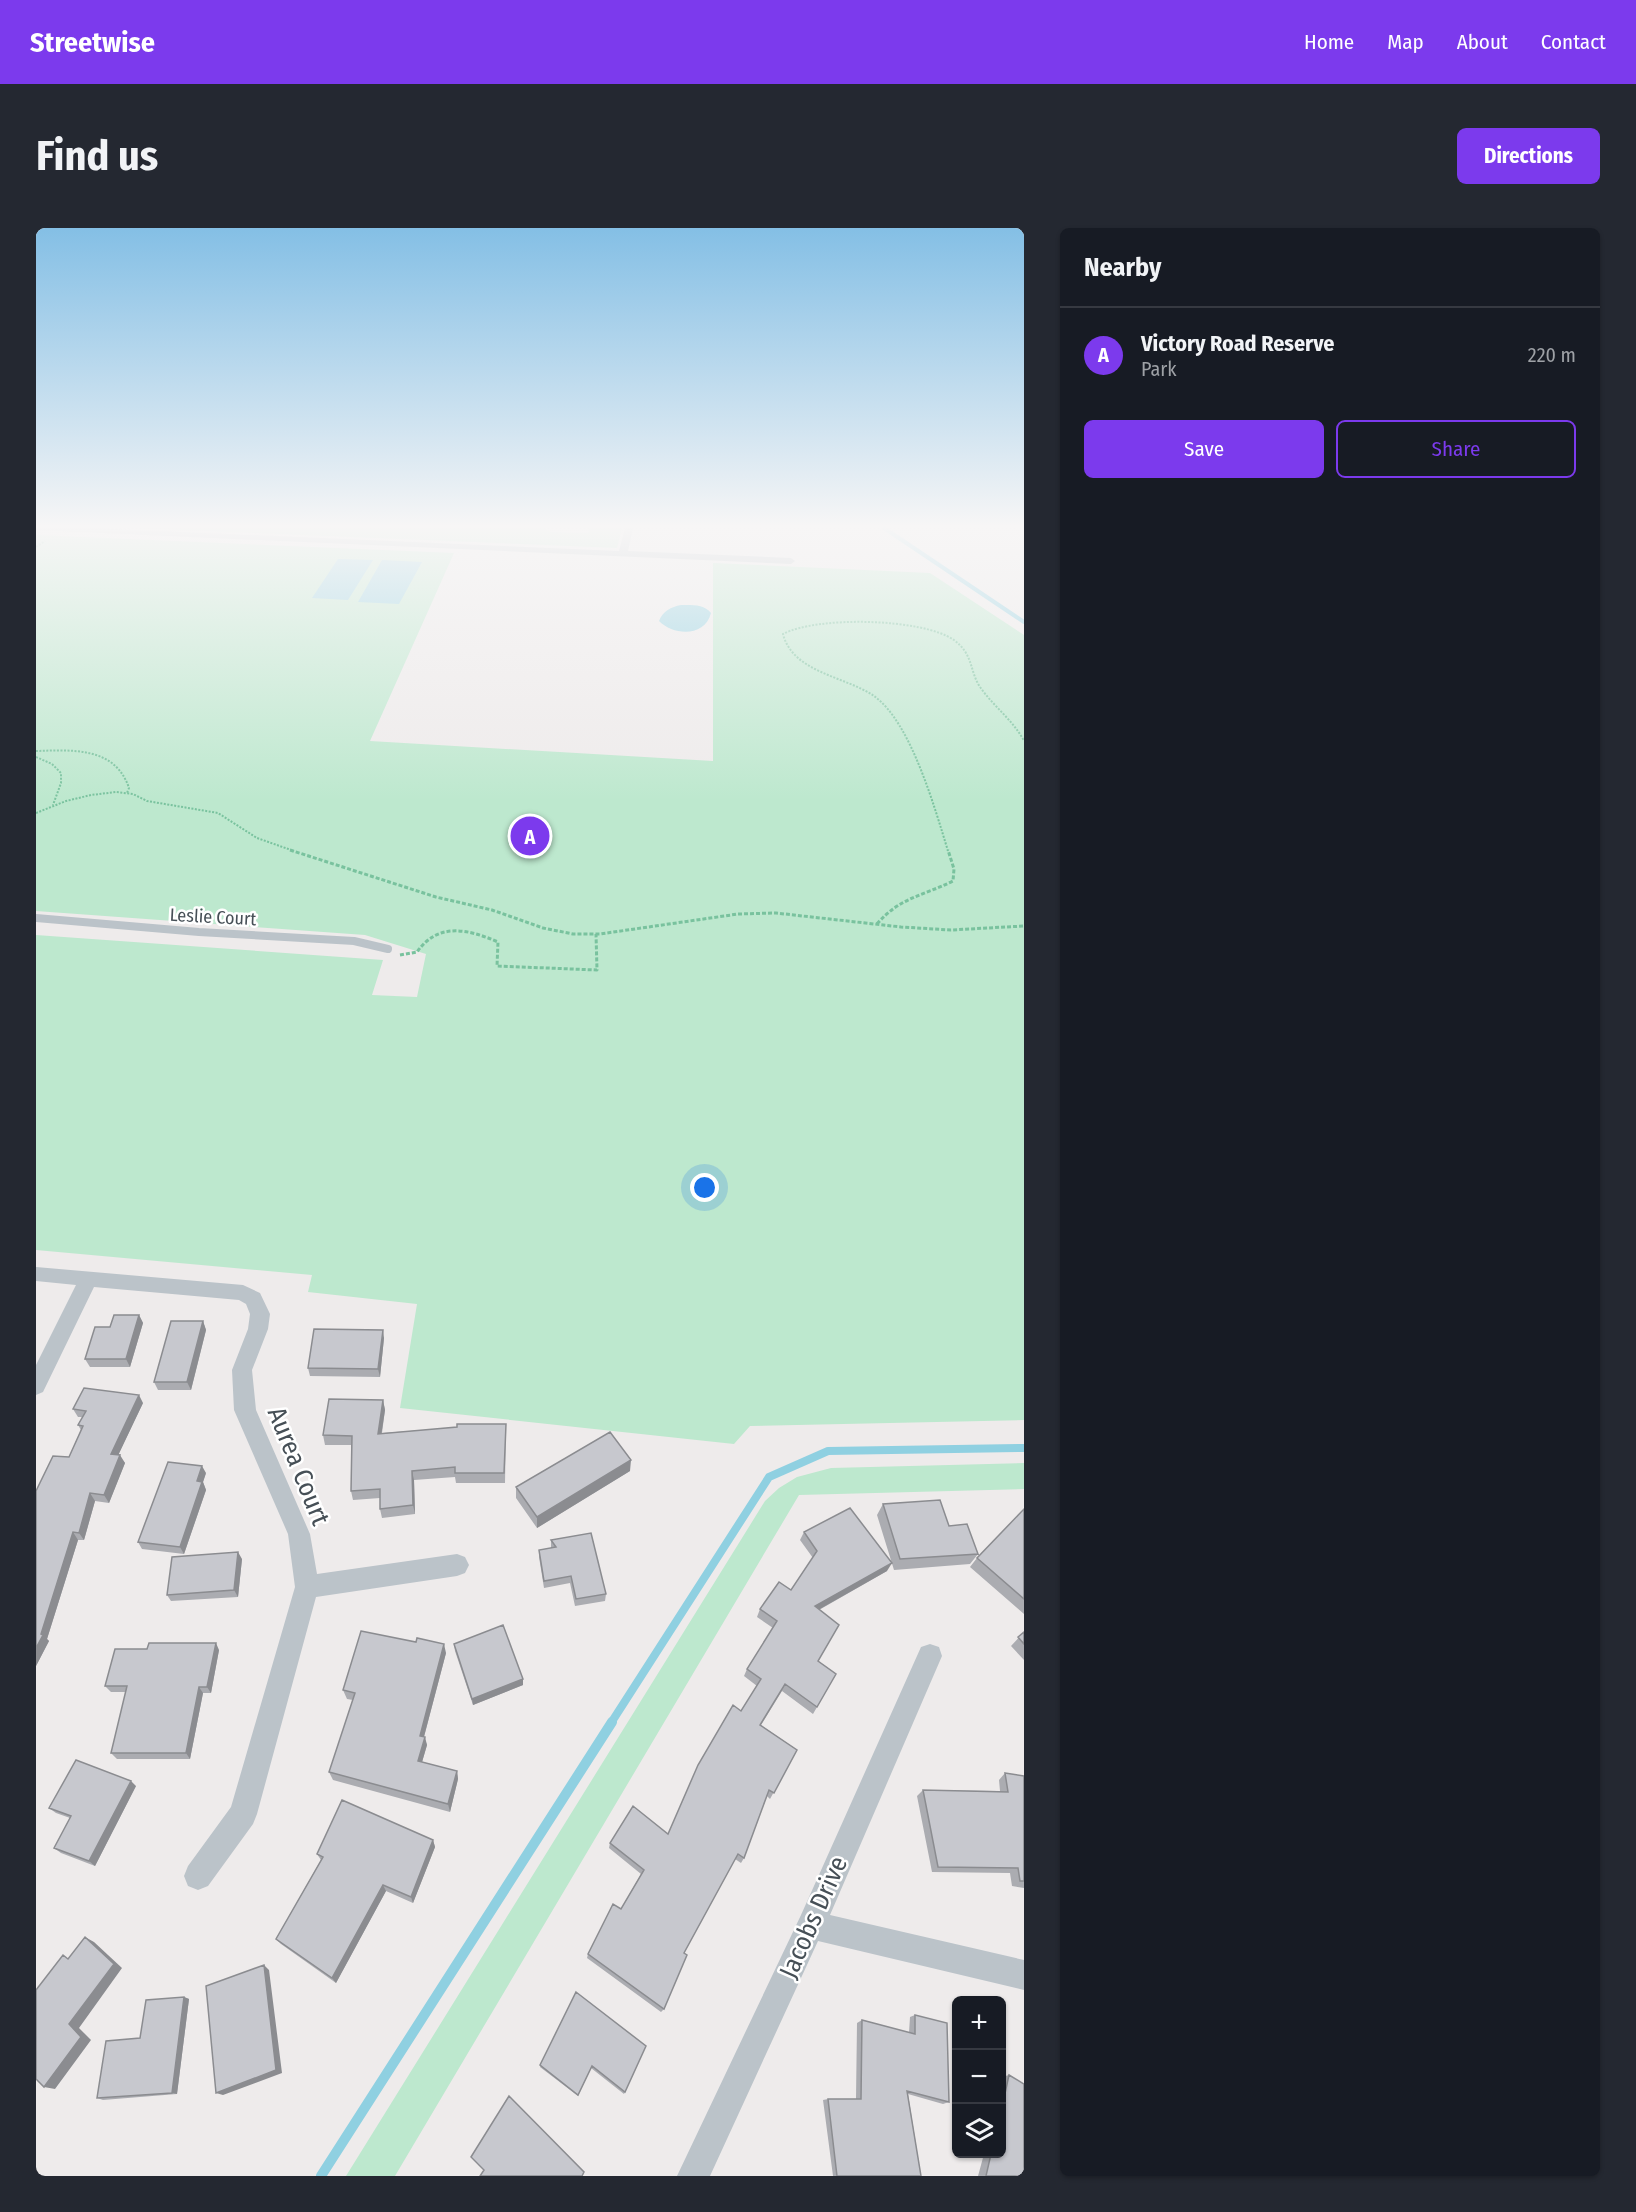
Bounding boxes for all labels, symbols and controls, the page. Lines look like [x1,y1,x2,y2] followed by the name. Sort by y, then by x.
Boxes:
[30,26,155,59] text: Streetwise
[1304,29,1354,55] text: Home
[1387,29,1424,55] text: Map
[1457,29,1508,55] text: About
[1541,29,1606,55] text: Contact
[1457,128,1600,184] button: Directions
[36,131,158,181] text: Find us
[1084,252,1161,283] text: Nearby
[1141,330,1335,357] text: Victory Road Reserve
[1098,343,1109,367] text: A
[1528,343,1576,367] text: 220 m
[1141,357,1177,381] text: Park
[1084,420,1324,478] button: Save
[1336,420,1576,478] button: Share
[510,814,550,858] pin: A
[169,904,257,930] street label: Leslie Court
[690,1173,719,1202] your location
[261,1403,336,1530] street label: Aurea Court
[773,1851,854,1983] street label: Jacobs Drive
[952,1996,1006,2158] map controls
[952,1996,1006,2050] button: +
[952,2050,1006,2104] button: −
[952,2104,1006,2158] button: layers

